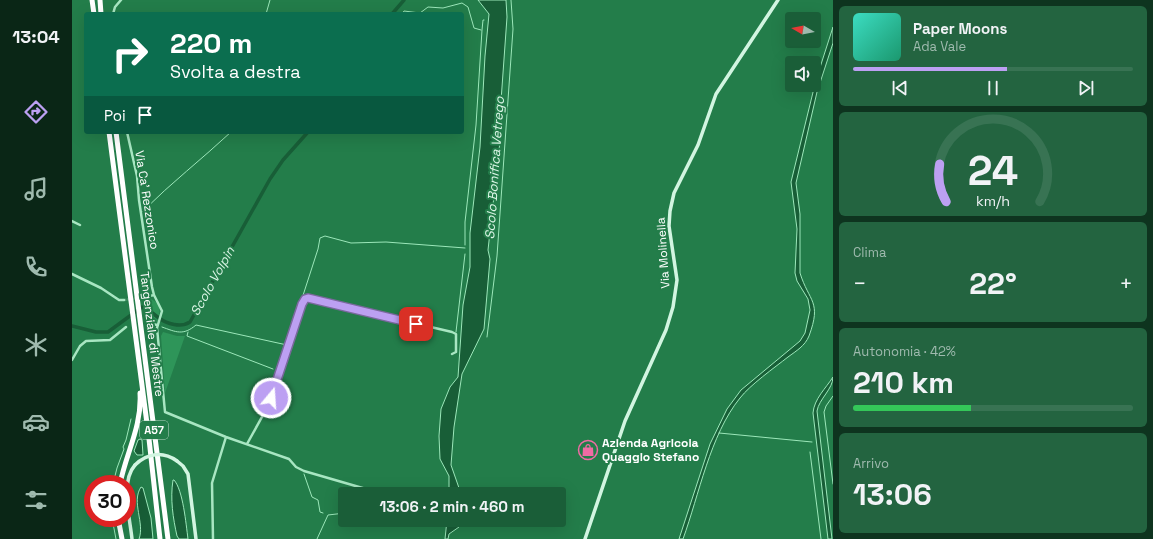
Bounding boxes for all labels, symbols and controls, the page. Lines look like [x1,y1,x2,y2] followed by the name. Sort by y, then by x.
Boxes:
[785,12,821,48] north arrow
[785,12,821,92] map controls
[913,19,1007,38] text: Paper Moons
[12,25,60,48] text: 13:04
[170,25,252,61] text: 220 m
[104,28,156,80] icon: right
[913,38,966,55] text: Ada Vale
[785,56,821,92] button: sound
[170,60,301,83] text: Svolta a destra
[889,77,911,99] icon: previous
[982,77,1004,99] icon: pause
[1075,77,1097,99] icon: next
[481,95,508,240] water label: Scolo Bonifica Vetrego
[22,98,50,126] icon: directions
[134,104,156,126] icon: arrive
[104,106,126,125] text: Poi
[968,144,1018,197] text: 24
[131,149,163,251] street label: Via Ca' Rezzonico
[22,175,50,203] icon: music
[976,191,1010,209] text: km/h
[653,217,673,289] street label: Via Molinella
[186,243,239,319] water label: Scolo Volpin
[853,244,886,261] text: Clima
[22,253,50,281] icon: phone
[969,264,1017,303] text: 22°
[853,269,867,297] text: −
[1119,269,1133,297] text: +
[136,270,168,398] street label: Tangenziale di Mestre
[399,307,433,341] pin
[405,313,427,335] icon: arrive
[22,331,50,359] icon: climate
[853,343,956,360] text: Autonomia · 42%
[853,363,954,402] text: 210 km
[250,377,292,419] position arrow
[22,408,50,436] icon: car
[140,421,168,439] road number: A57
[602,435,699,465] place label: Azienda Agricola Quaggio Stefano
[577,439,599,461] shop icon: Azienda Agricola Quaggio Stefano
[853,455,889,472] text: Arrivo
[84,475,136,527] speed limit sign: 30
[853,475,932,514] text: 13:06
[22,486,50,514] icon: filters
[379,497,525,516] text: 13:06 · 2 min · 460 m

